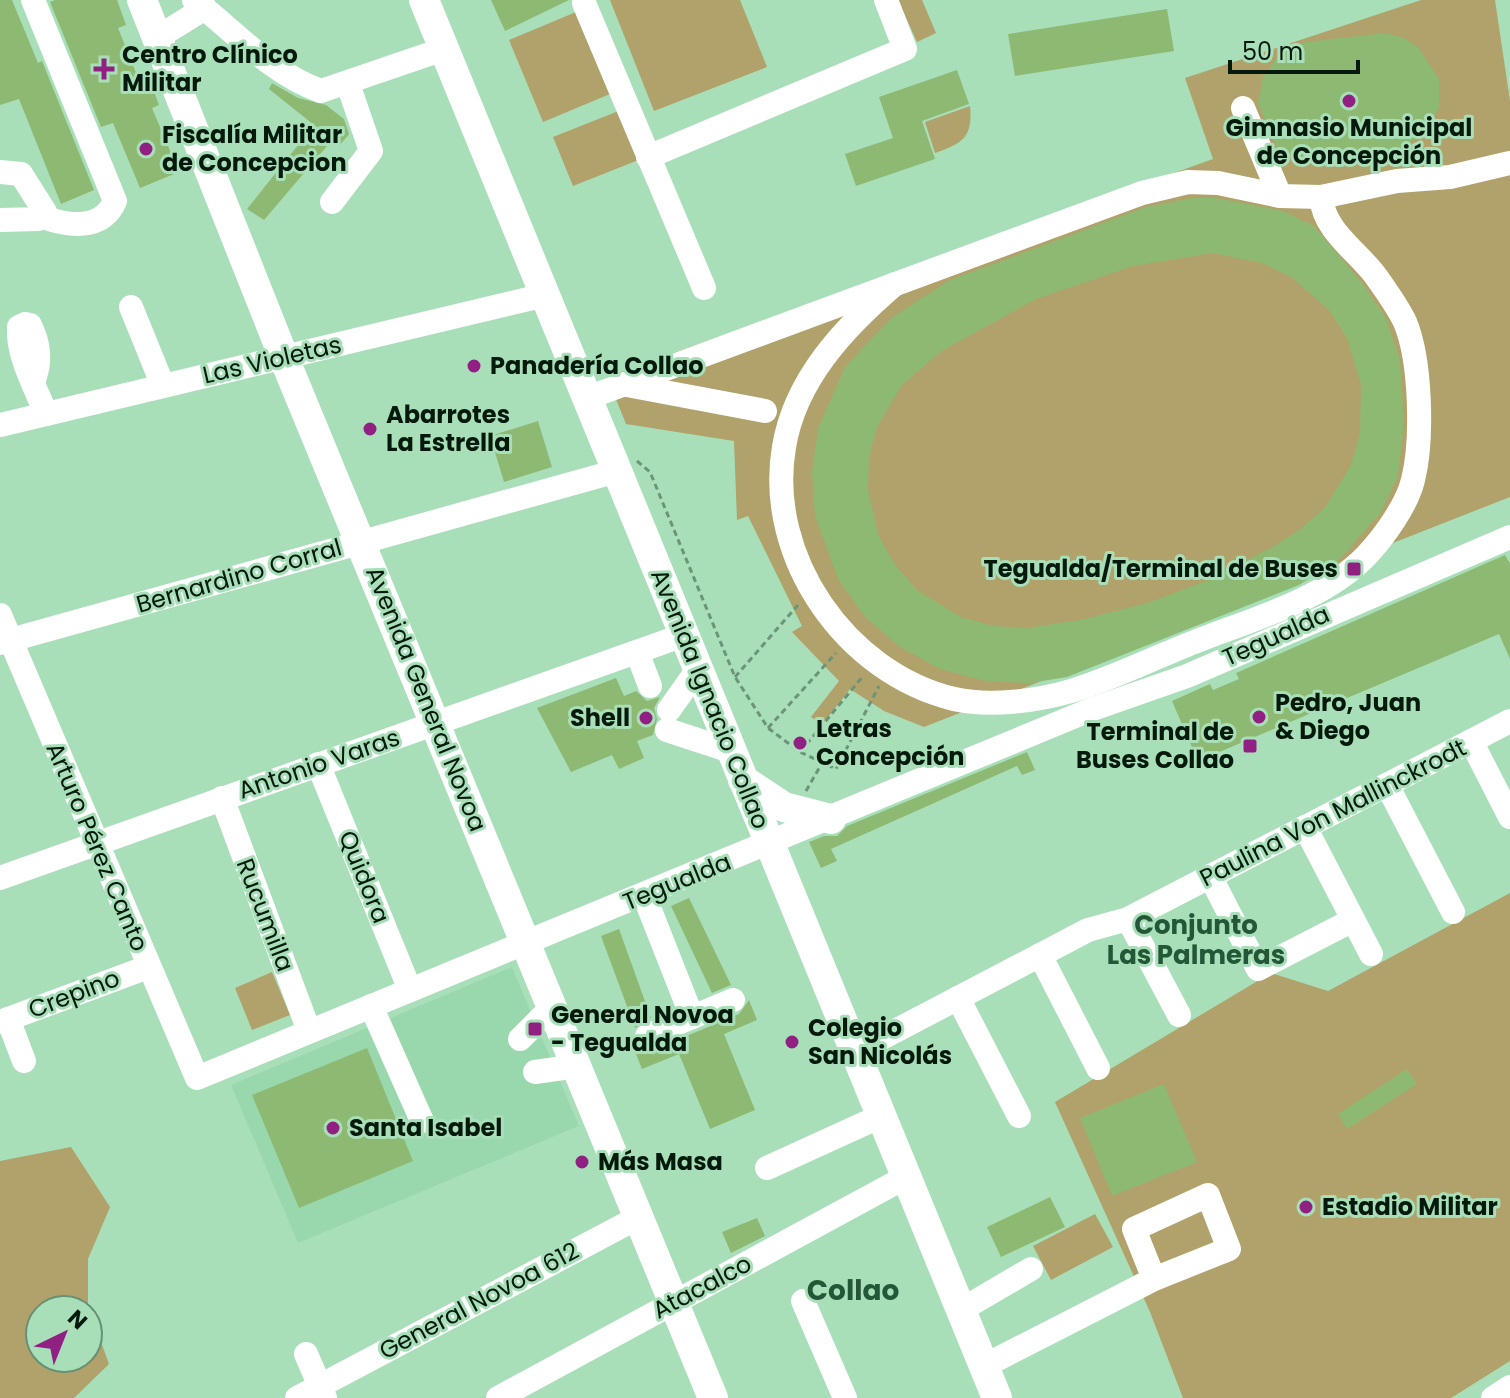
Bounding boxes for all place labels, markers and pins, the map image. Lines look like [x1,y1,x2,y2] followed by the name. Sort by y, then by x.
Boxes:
[122,38,298,99] place label: Centro Clínico Militar
[93,58,115,80] marker: Centro Clínico Militar
[1340,92,1358,110] marker: Gimnasio Municipal de Concepción
[1226,111,1472,172] place label: Gimnasio Municipal de Concepción
[162,118,347,179] place label: Fiscalía Militar de Concepcion
[137,140,155,158] marker: Fiscalía Militar de Concepcion
[490,349,704,382] place label: Panadería Collao
[465,357,483,375] marker: Panadería Collao
[386,398,510,459] place label: Abarrotes La Estrella
[361,420,379,438] marker: Abarrotes La Estrella
[984,552,1338,585] place label: Tegualda/Terminal de Buses
[1345,560,1363,578] marker: Tegualda/Terminal de Buses
[1275,686,1421,747] place label: Pedro, Juan & Diego
[570,701,630,734] place label: Shell
[1250,708,1268,726] marker: Pedro, Juan & Diego
[637,709,655,727] marker: Shell
[816,712,964,773] place label: Letras Concepción
[1076,715,1234,776] place label: Terminal de Buses Collao
[791,734,809,752] marker: Letras Concepción
[1241,737,1259,755] marker: Terminal de Buses Collao
[551,998,734,1059] place label: General Novoa - Tegualda
[808,1011,952,1072] place label: Colegio San Nicolás
[526,1020,544,1038] marker: General Novoa - Tegualda
[783,1033,801,1051] marker: Colegio San Nicolás
[349,1111,502,1144] place label: Santa Isabel
[324,1119,342,1137] marker: Santa Isabel
[598,1145,723,1178] place label: Más Masa
[573,1153,591,1171] marker: Más Masa
[1322,1190,1498,1223] place label: Estadio Militar
[1297,1198,1315,1216] marker: Estadio Militar

